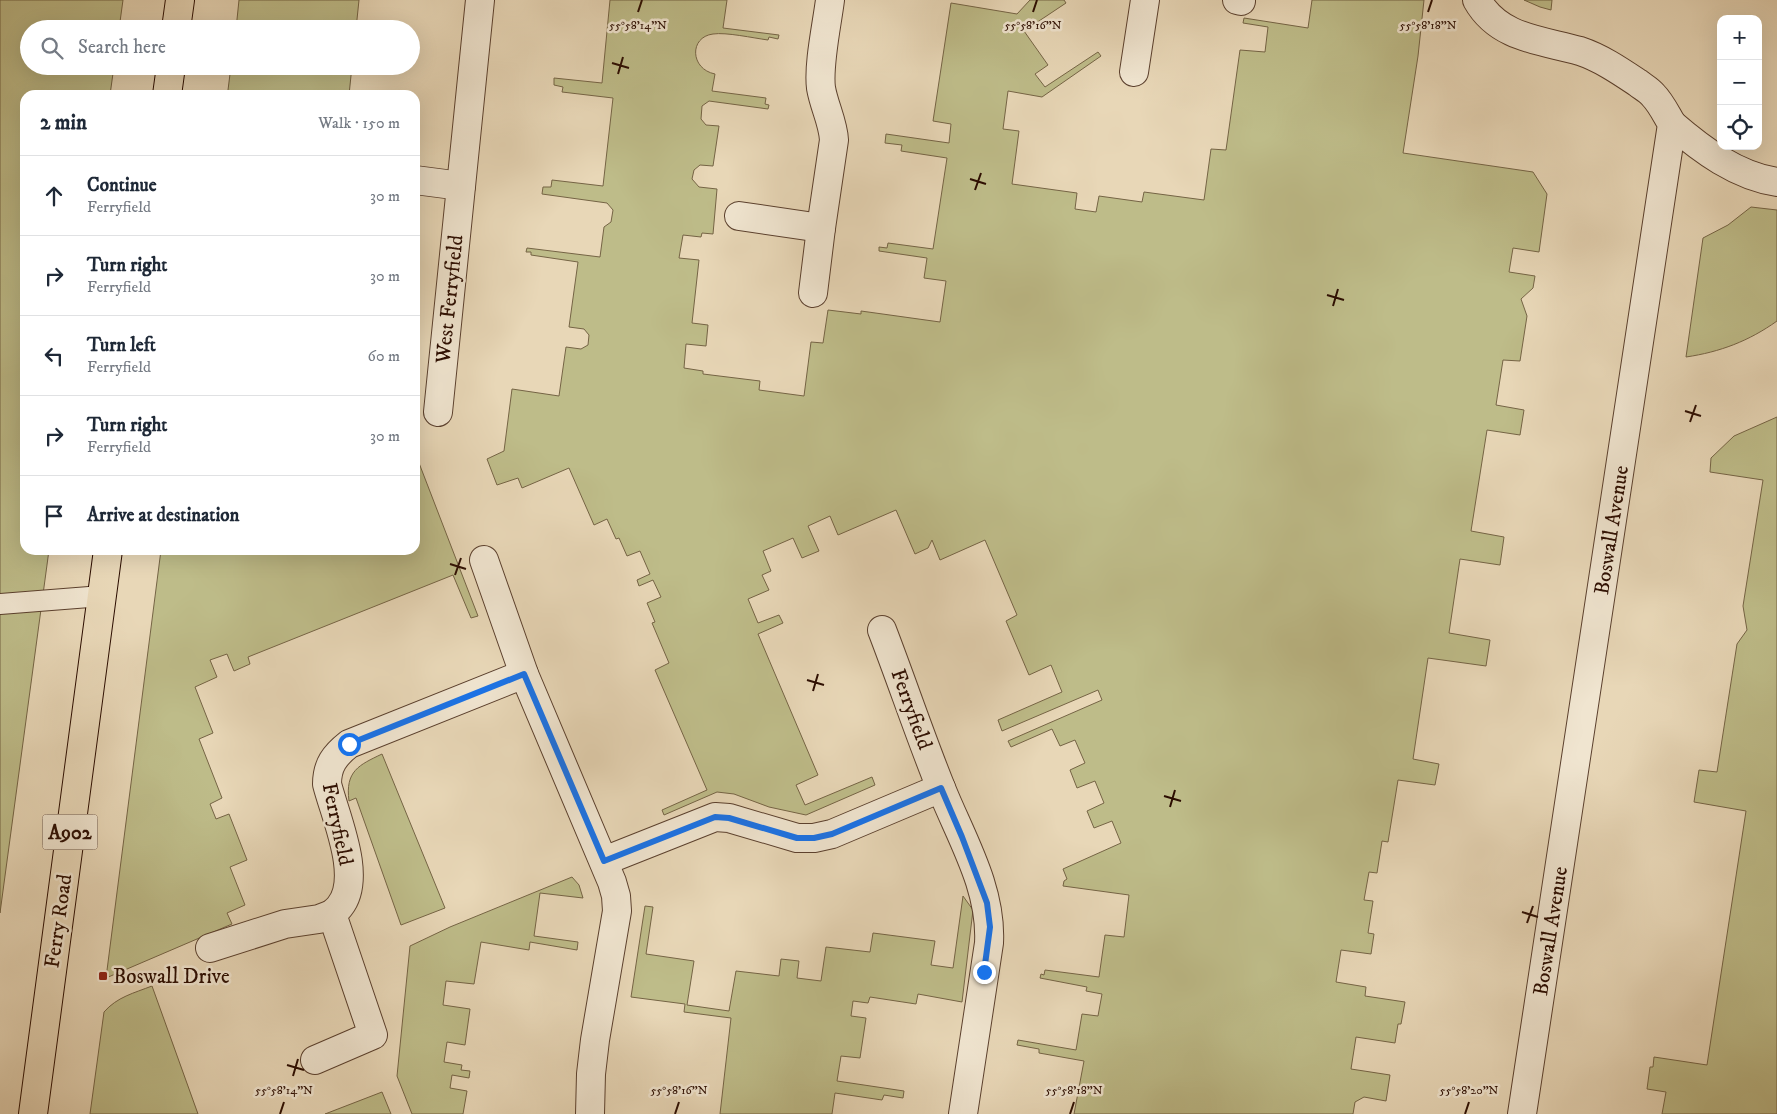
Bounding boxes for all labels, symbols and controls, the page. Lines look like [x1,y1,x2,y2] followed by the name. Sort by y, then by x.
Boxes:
[1717,15,1762,150] map controls
[1717,15,1762,60] button: +
[609,18,667,33] text: 55°58'14"N
[1004,18,1062,33] text: 55°58'16"N
[1400,18,1457,33] text: 55°58'18"N
[20,20,420,75] search box
[38,34,66,62] icon: search
[78,36,166,59] text: Search here
[1717,60,1762,105] button: −
[1717,105,1762,150] button: locate
[40,110,87,136] text: 2 min
[318,113,400,133] text: Walk · 150 m
[87,174,157,197] text: Continue
[40,182,68,210] icon: ahead
[370,186,400,206] text: 30 m
[87,197,151,217] text: Ferryfield
[430,233,470,366] street label: West Ferryfield
[87,254,167,277] text: Turn right
[40,262,68,290] icon: right
[370,266,400,286] text: 30 m
[87,277,151,297] text: Ferryfield
[87,334,156,357] text: Turn left
[40,342,68,370] icon: left
[368,346,400,366] text: 60 m
[87,357,151,377] text: Ferryfield
[87,414,167,437] text: Turn right
[40,422,68,450] icon: right
[370,426,400,446] text: 30 m
[87,437,151,457] text: Ferryfield
[1589,463,1635,597] street label: Boswall Avenue
[40,502,68,530] icon: arrive
[87,504,239,527] text: Arrive at destination
[884,665,938,754] street label: Ferryfield
[338,733,361,756] route start
[316,780,359,868] street label: Ferryfield
[42,814,98,850] road number: A902
[1528,864,1574,998] street label: Boswall Avenue
[40,872,79,970] street label: Ferry Road
[973,961,996,984] route end
[113,964,230,990] place label: Boswall Drive
[97,970,109,982] marker: Boswall Drive
[255,1083,313,1098] text: 55°58'14"N
[650,1083,708,1098] text: 55°58'16"N
[1046,1083,1103,1098] text: 55°58'18"N
[1440,1083,1499,1098] text: 55°58'20"N

